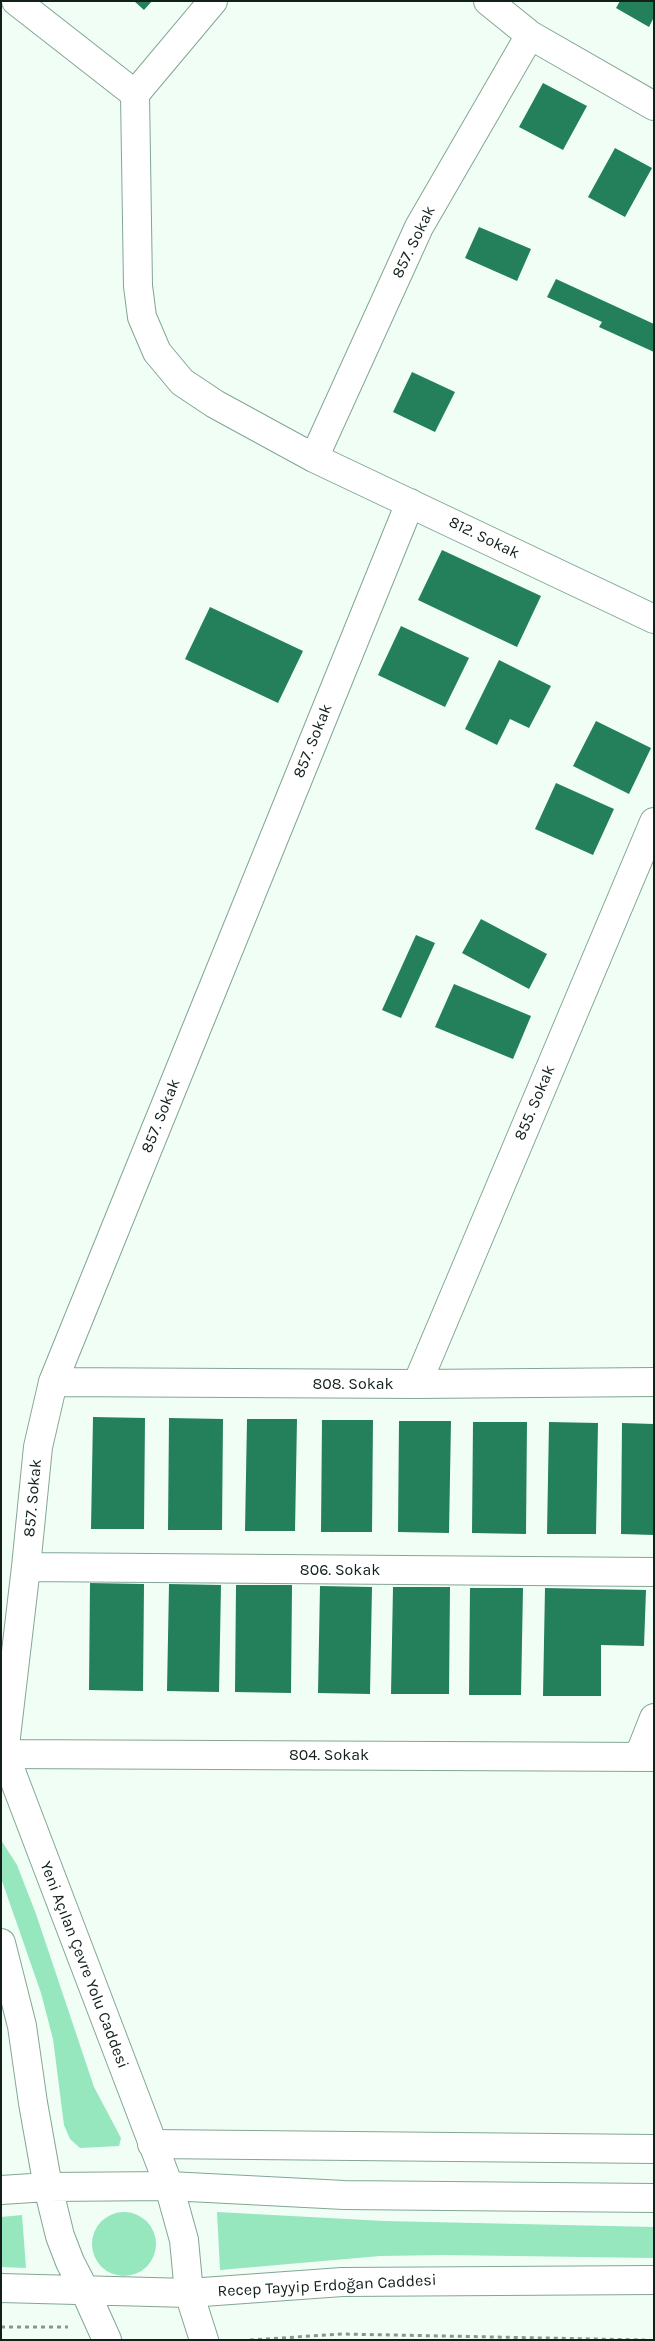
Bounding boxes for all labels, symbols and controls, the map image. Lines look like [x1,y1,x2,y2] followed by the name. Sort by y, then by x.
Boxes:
[388,203,440,281] street label: 857. Sokak
[446,513,522,563] street label: 812. Sokak
[289,701,337,781] street label: 857. Sokak
[511,1063,559,1143] street label: 855. Sokak
[137,1076,185,1156] street label: 857. Sokak
[312,1374,394,1394] street label: 808. Sokak
[20,1458,46,1538] street label: 857. Sokak
[300,1560,380,1580] street label: 806. Sokak
[289,1745,369,1765] street label: 804. Sokak
[36,1859,132,2071] street label: Yeni Açılan Çevre Yolu Caddesi
[217,2271,437,2301] street label: Recep Tayyip Erdoğan Caddesi

